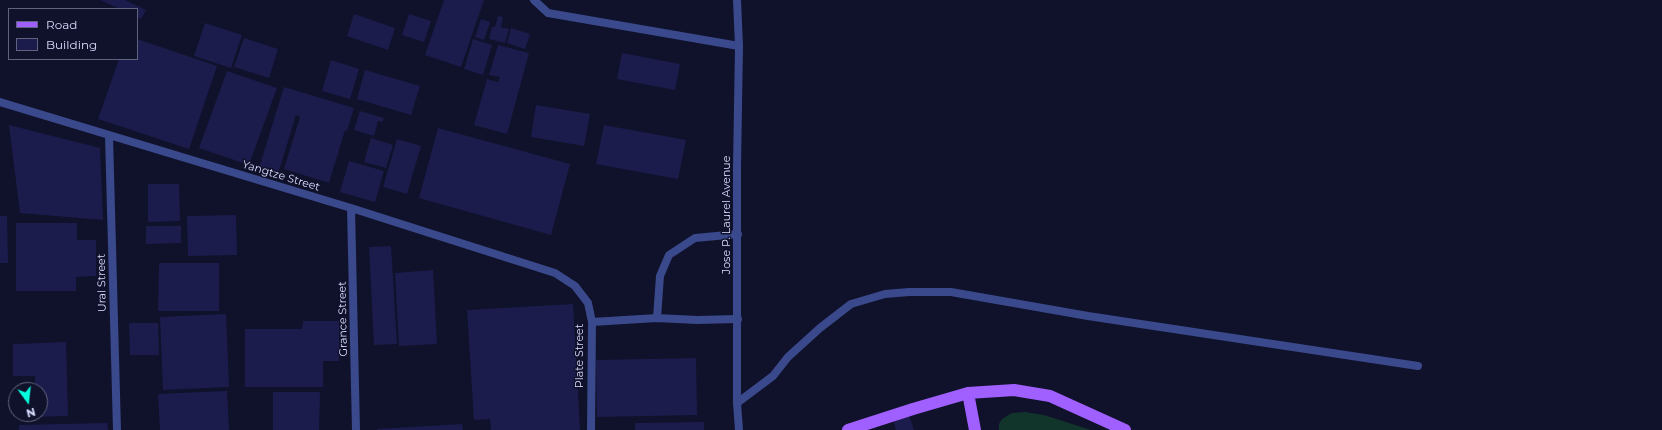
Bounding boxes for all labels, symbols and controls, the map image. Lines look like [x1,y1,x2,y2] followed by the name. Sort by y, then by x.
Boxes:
[8,8,138,60] legend
[46,17,77,32] text: Road
[46,37,97,52] text: Building
[720,156,734,274] street label: Jose P. Laurel Avenue
[241,158,321,194] street label: Yangtze Street
[95,254,109,312] street label: Ural Street
[336,281,350,357] street label: Grance Street
[573,324,587,388] street label: Plate Street
[8,382,48,422] north arrow
[25,405,37,421] text: N

